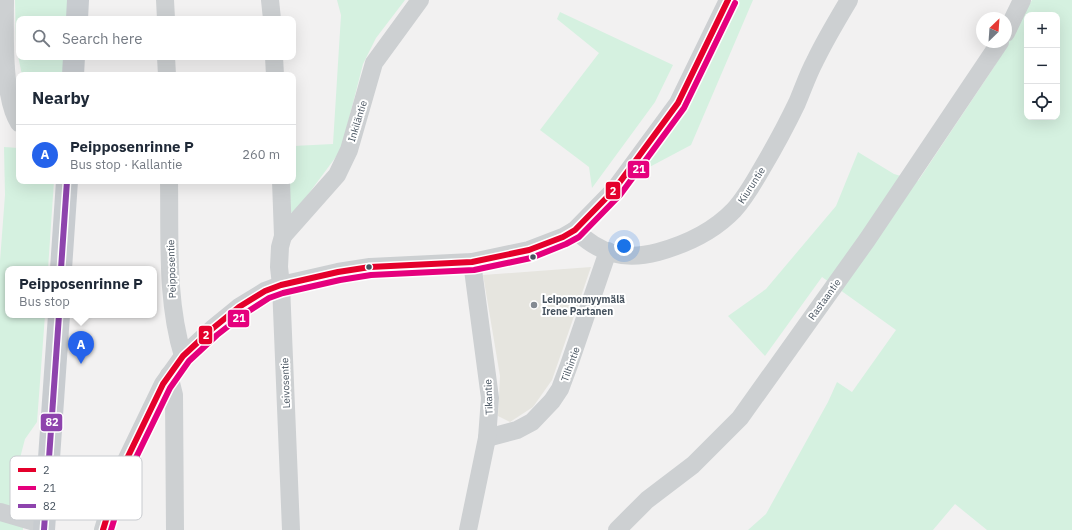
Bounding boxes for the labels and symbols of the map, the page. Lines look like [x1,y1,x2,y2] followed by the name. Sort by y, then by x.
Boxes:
[976,12,1012,48] north arrow
[345,98,370,143] street label: Inkiläntie
[627,160,650,179] line badge: 21
[632,162,646,176] text: 21
[735,164,768,206] street label: Kiuruntie
[605,181,621,200] line badge: 2
[610,184,617,198] text: 2
[614,236,634,256] your location
[164,239,179,298] street label: Peipposentie
[528,252,538,262] unlabelled marker
[364,262,374,272] unlabelled marker
[805,276,844,322] street label: Rastaantie
[542,293,625,318] place label: Leipomomyymälä Irene Partanen
[529,300,539,310] marker: Leipomomyymälä Irene Partanen
[227,309,250,328] line badge: 21
[232,311,246,325] text: 21
[198,325,213,345] line badge: 2
[203,328,210,342] text: 2
[68,331,94,364] pin: A
[558,344,583,383] street label: Tilhintie
[278,357,293,409] street label: Leivosentie
[481,378,496,415] street label: Tikantie
[40,413,63,432] line badge: 82
[45,415,59,429] text: 82
[10,456,142,520] legend
[43,463,50,477] text: 2
[43,481,57,495] text: 21
[43,499,56,513] text: 82

